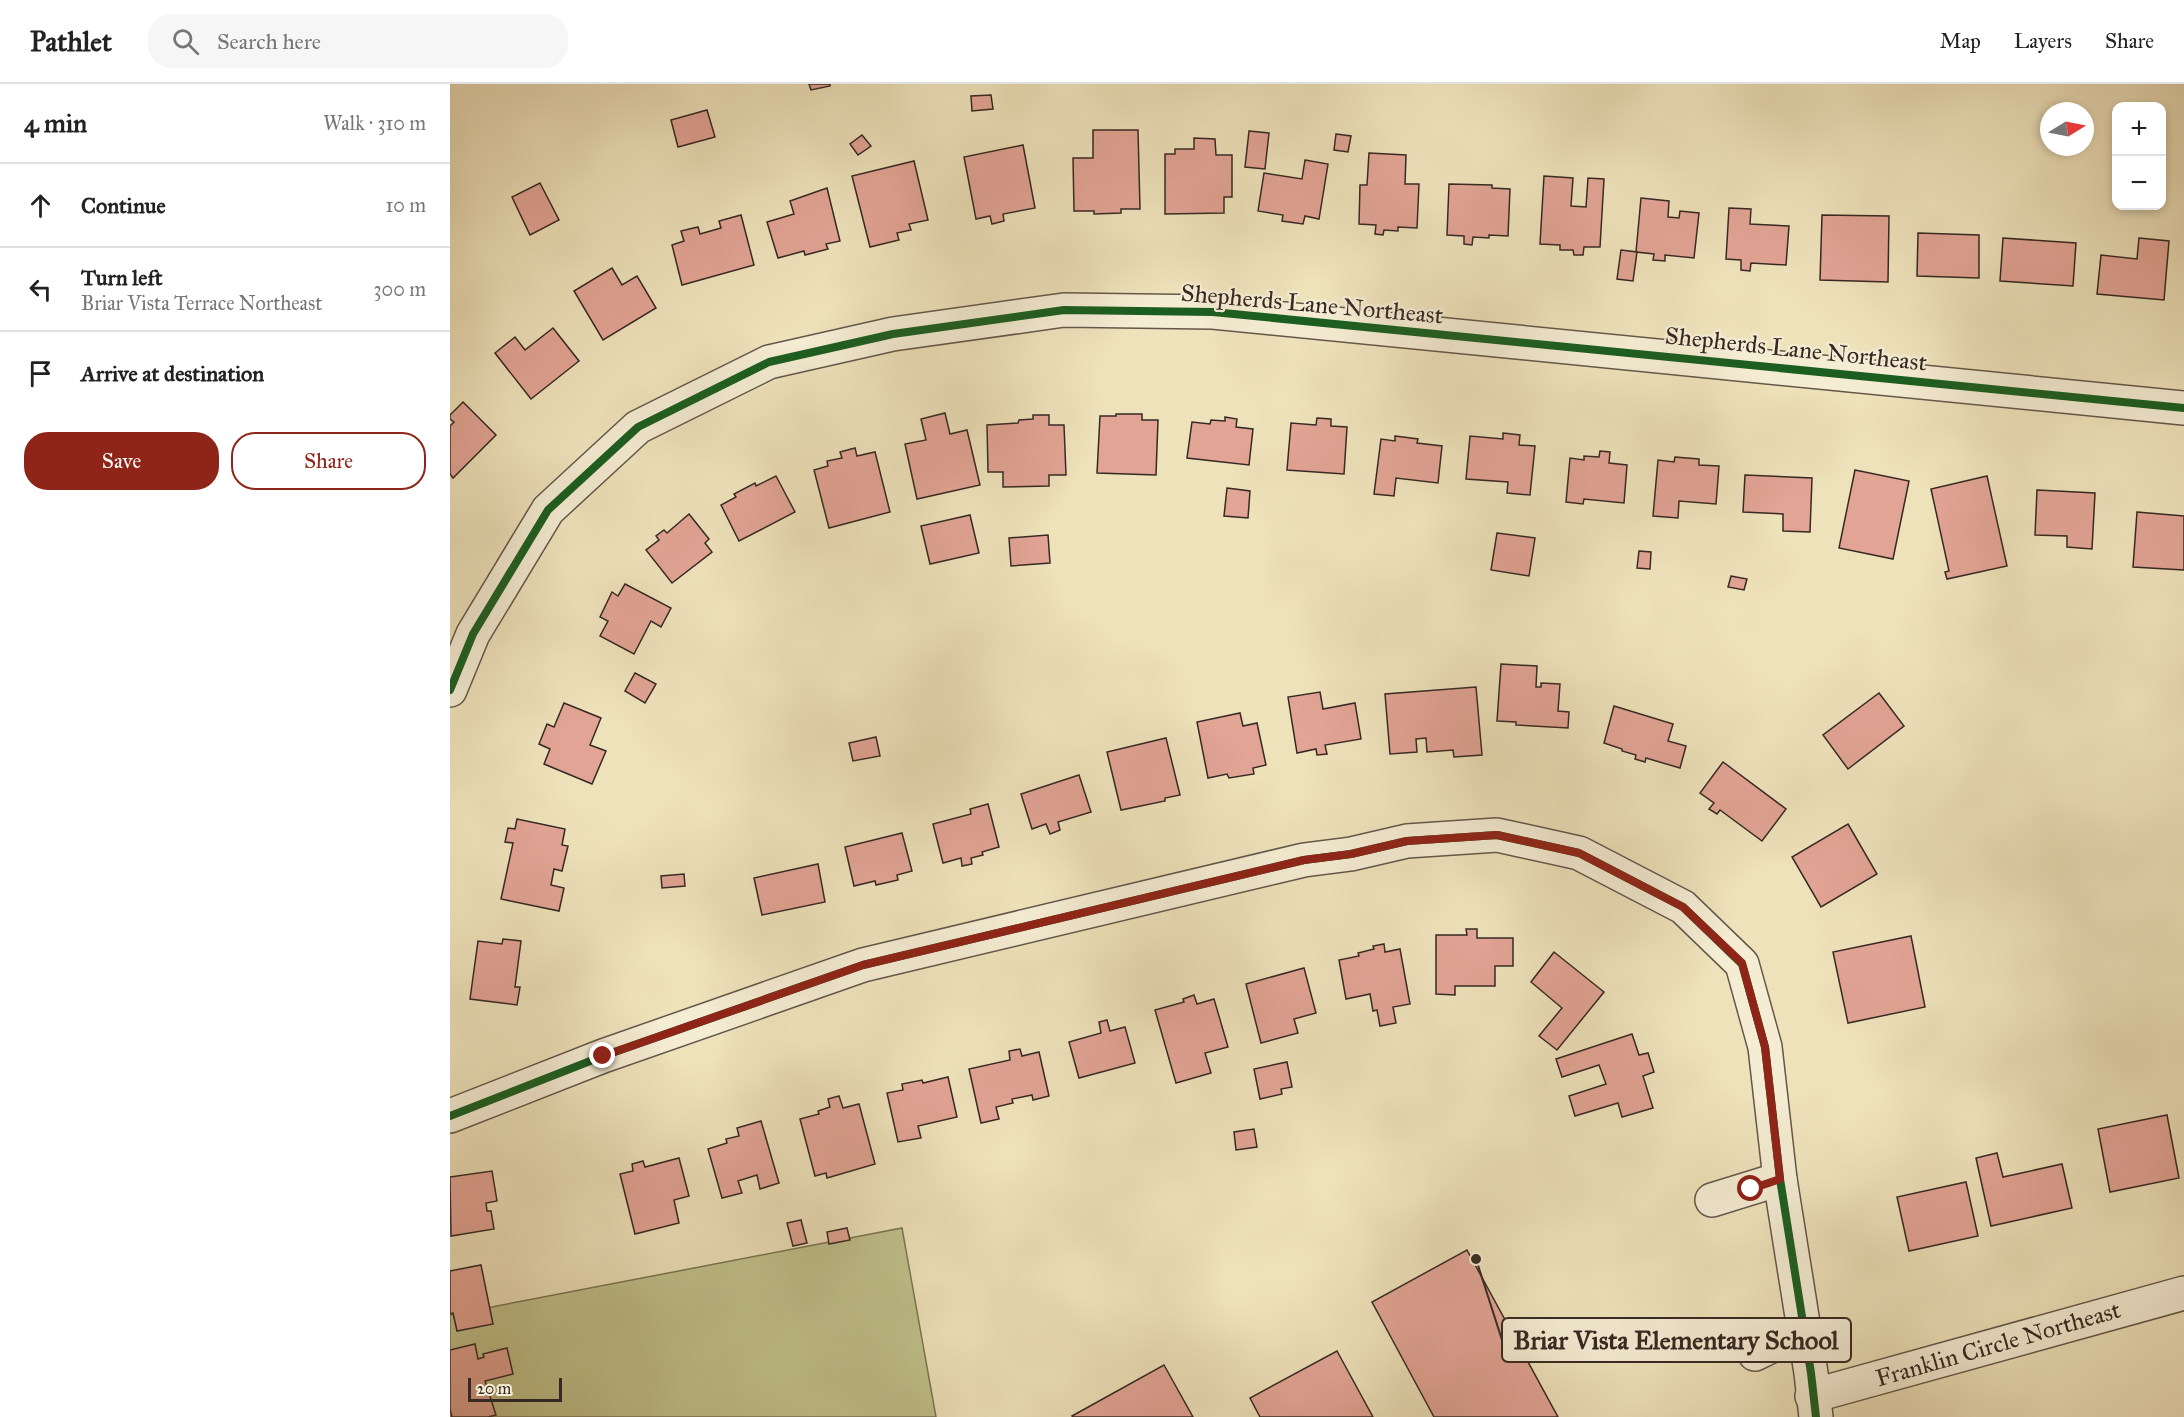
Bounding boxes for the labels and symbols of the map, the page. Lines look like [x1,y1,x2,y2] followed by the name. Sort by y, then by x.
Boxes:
[2040,102,2094,156] north arrow
[1180,278,1445,330] street label: Shepherds Lane Northeast
[1663,320,1929,378] street label: Shepherds Lane Northeast
[589,1042,615,1068] route end
[1737,1175,1763,1201] route start
[1872,1295,2124,1393] street label: Franklin Circle Northeast
[1502,1318,1851,1362] callout: Briar Vista Elementary School
[1513,1324,1840,1356] text: Briar Vista Elementary School
[468,1375,562,1402] scale bar

